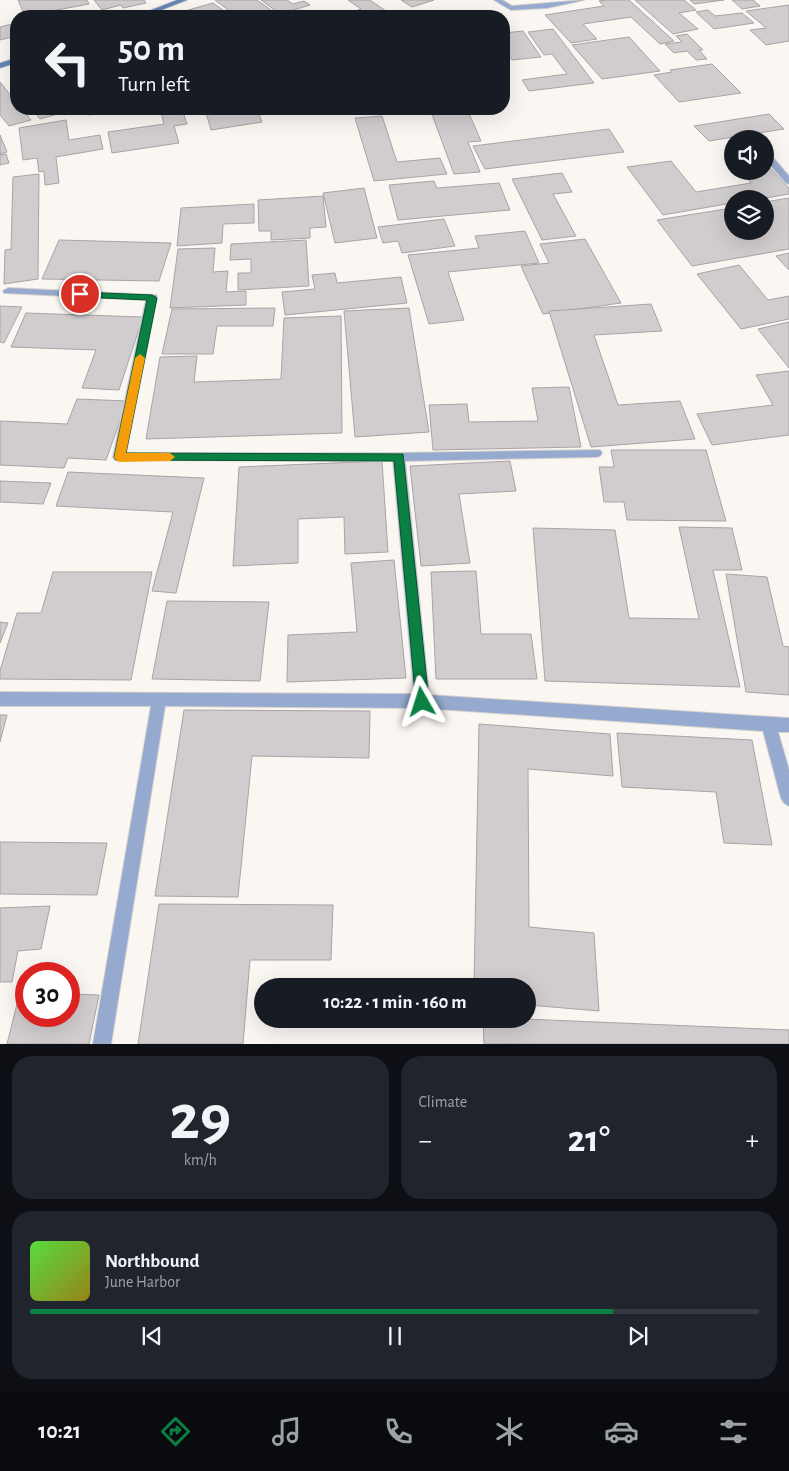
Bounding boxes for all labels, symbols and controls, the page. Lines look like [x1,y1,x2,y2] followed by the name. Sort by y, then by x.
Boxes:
[35,30,100,95] icon: left
[118,32,185,67] text: 50 m
[118,73,190,95] text: Turn left
[724,130,774,240] map controls
[724,130,774,180] button: sound
[724,190,774,240] button: layers
[59,273,101,315] pin
[66,280,94,308] icon: arrive
[395,675,447,727] position arrow
[15,962,80,1027] speed limit sign: 30
[323,993,467,1012] text: 10:22 · 1 min · 160 m
[169,1086,231,1151] text: 29
[419,1094,467,1110] text: Climate
[567,1121,610,1159] text: 21°
[419,1127,432,1155] text: −
[746,1127,759,1155] text: +
[184,1152,217,1168] text: km/h
[105,1252,200,1271] text: Northbound
[105,1274,180,1290] text: June Harbor
[138,1322,166,1350] icon: previous
[381,1322,409,1350] icon: pause
[624,1322,652,1350] icon: next
[158,1414,193,1449] icon: directions
[269,1414,304,1449] icon: music
[381,1414,416,1449] icon: phone
[492,1414,527,1449] icon: climate
[604,1414,639,1449] icon: car
[716,1414,751,1449] icon: filters
[38,1420,81,1442] text: 10:21

